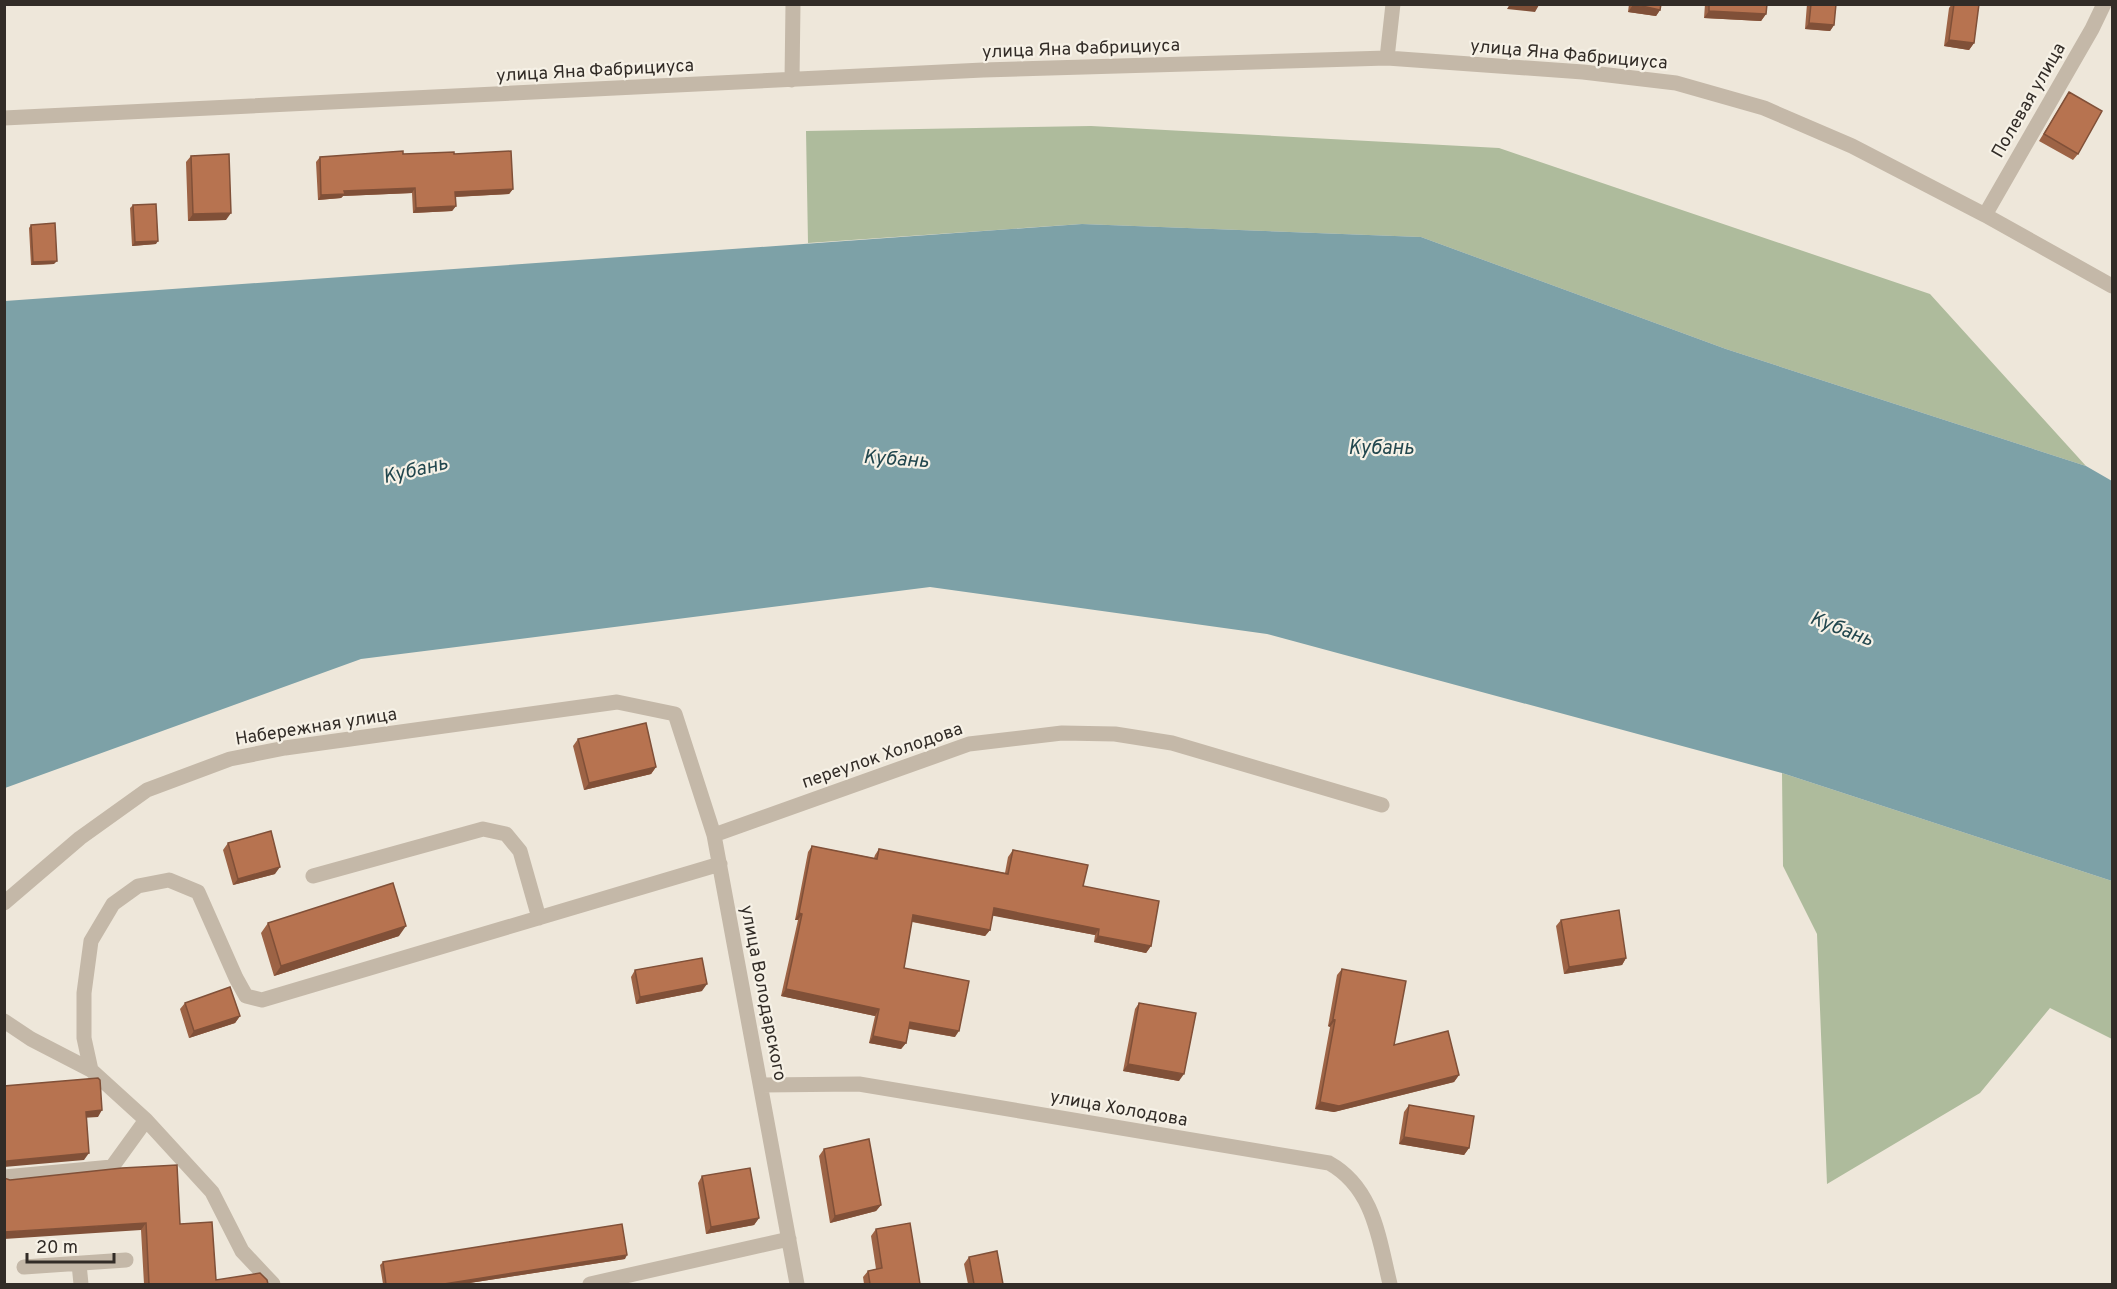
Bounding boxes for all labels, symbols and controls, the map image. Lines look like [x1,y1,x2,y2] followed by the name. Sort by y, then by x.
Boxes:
[982,35,1180,64] street label: улица Яна Фабрициуса
[1469,35,1669,76] street label: улица Яна Фабрициуса
[1987,39,2072,162] street label: Полевая улица
[496,55,695,88] street label: улица Яна Фабрициуса
[1348,436,1414,462] water label: Кубань
[862,445,930,475] water label: Кубань
[380,451,450,491] water label: Кубань
[1806,606,1877,654] water label: Кубань
[234,703,399,752] street label: Набережная улица
[799,718,966,795] street label: переулок Холодова
[734,904,791,1083] street label: улица Володарского
[1048,1086,1189,1133] street label: улица Холодова
[27,1226,114,1264] scale bar
[36,1237,78,1260] text: 20 m

